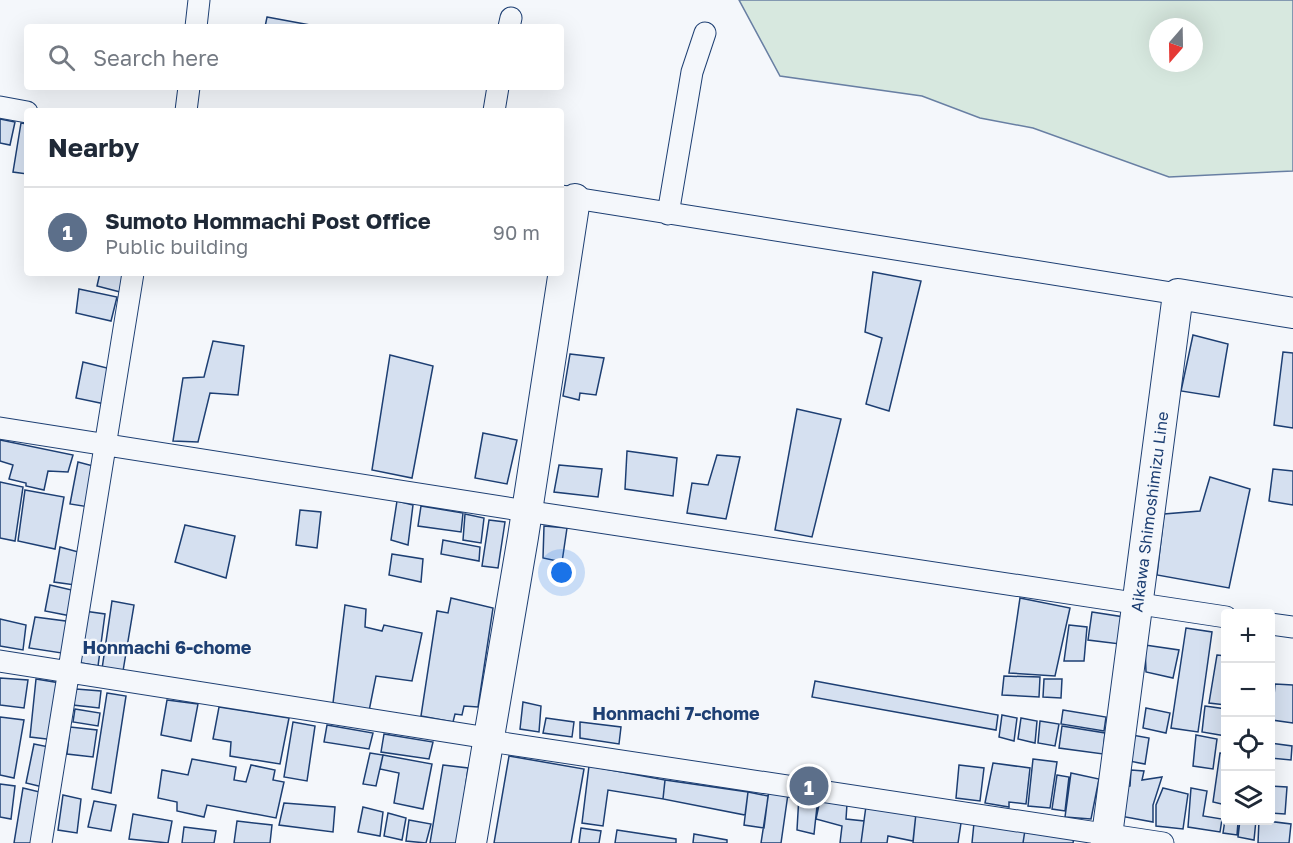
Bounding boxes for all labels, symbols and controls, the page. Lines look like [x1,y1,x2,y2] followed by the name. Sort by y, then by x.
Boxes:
[1149,18,1203,72] north arrow
[24,24,564,90] search box
[45,41,78,74] icon: search
[93,44,219,71] text: Search here
[48,132,139,163] text: Nearby
[105,207,431,234] text: Sumoto Hommachi Post Office
[62,220,73,244] text: 1
[493,220,540,244] text: 90 m
[105,234,248,258] text: Public building
[1126,410,1172,613] street label: Aikawa Shimoshimizu Line
[547,558,576,587] your location
[1221,609,1275,825] map controls
[1221,609,1275,663] button: +
[83,636,252,658] district label: Honmachi 6-chome
[1221,663,1275,717] button: −
[592,702,760,724] district label: Honmachi 7-chome
[1221,717,1275,771] button: locate
[790,764,828,808] pin: 1
[1221,771,1275,825] button: layers

